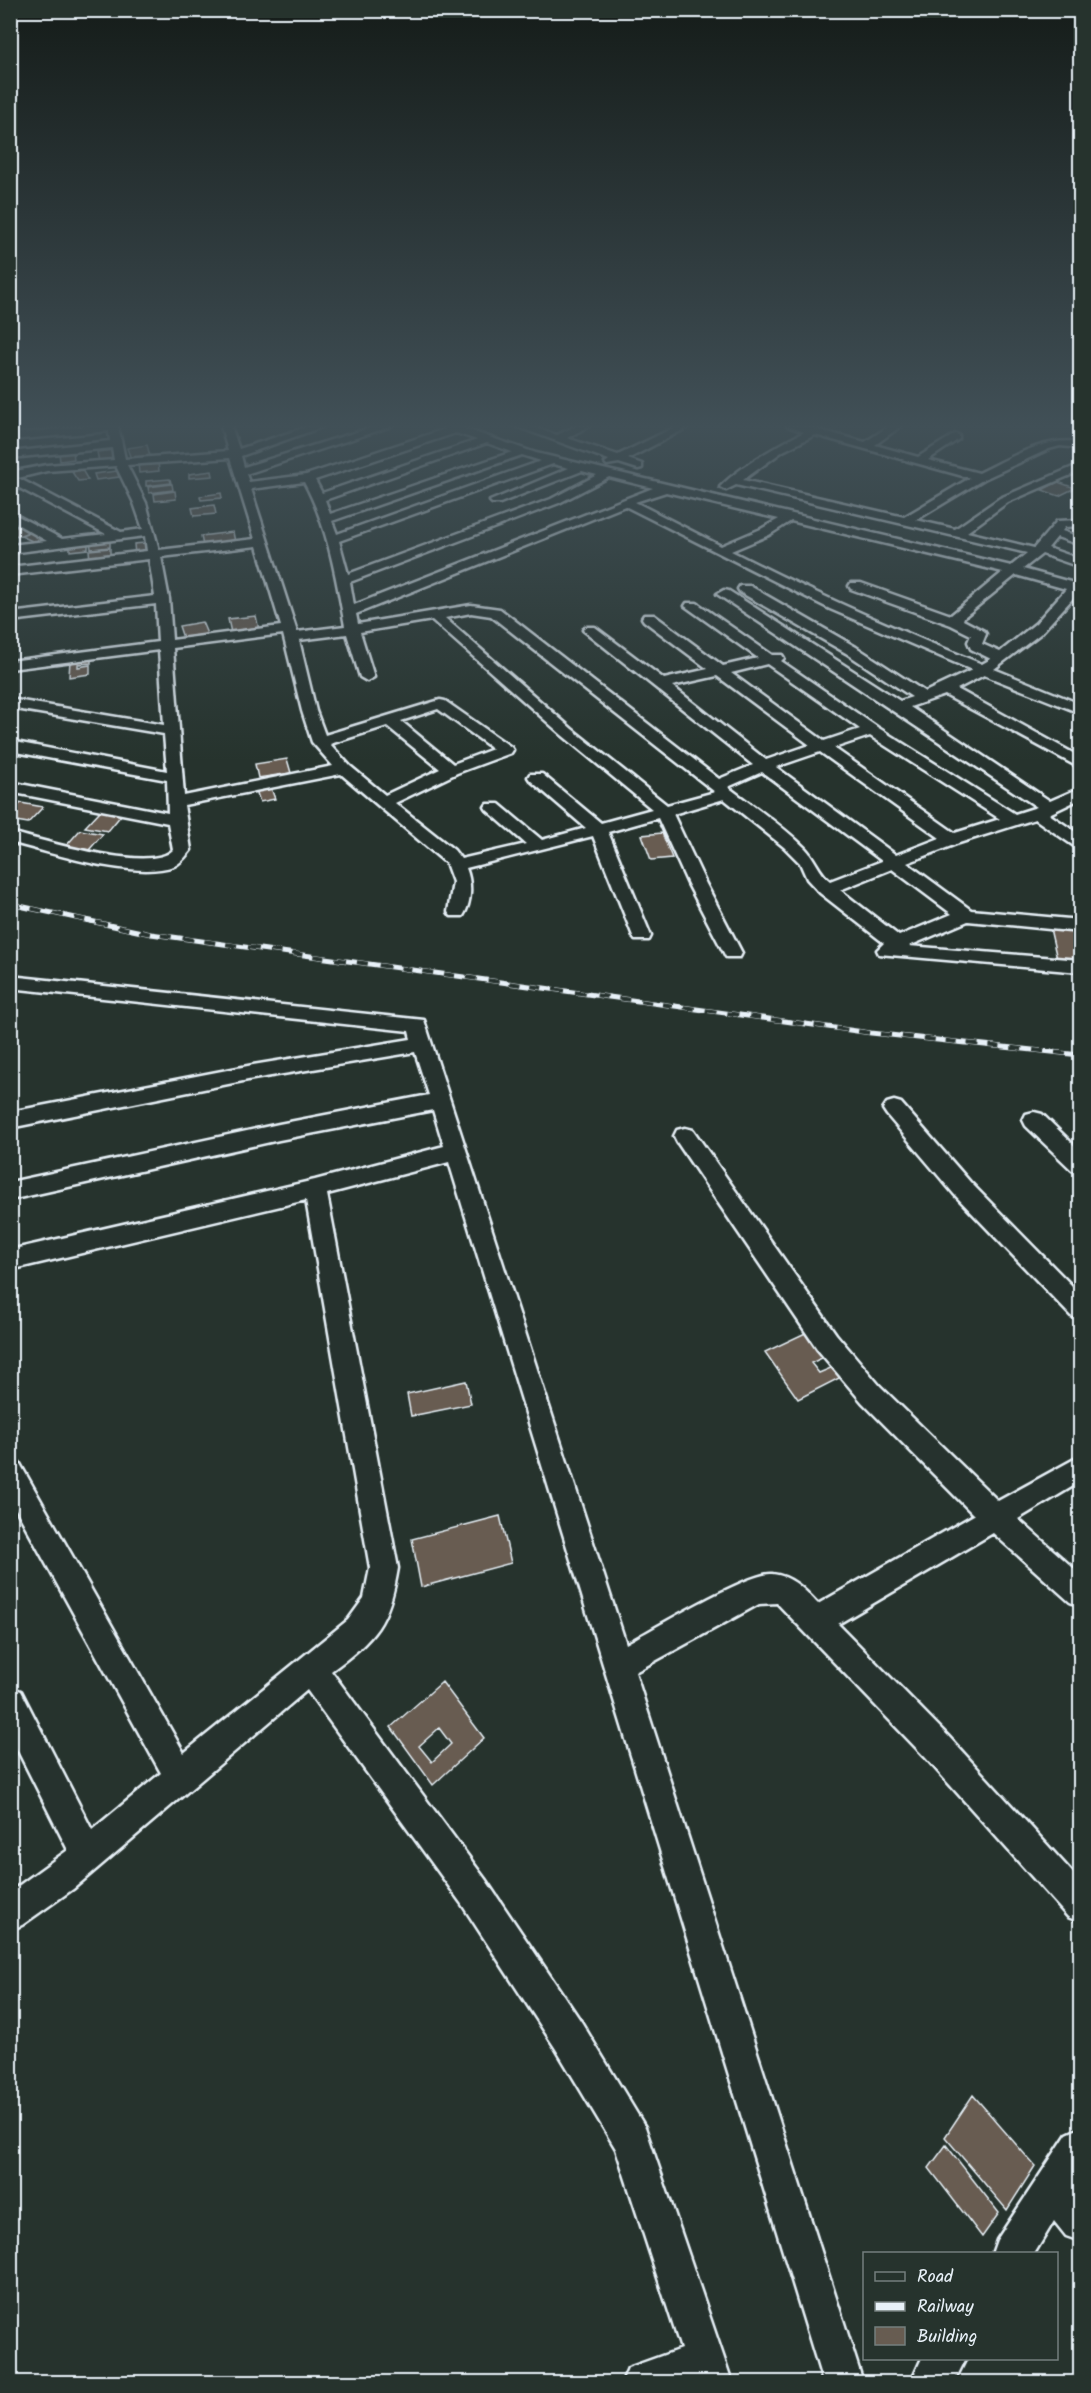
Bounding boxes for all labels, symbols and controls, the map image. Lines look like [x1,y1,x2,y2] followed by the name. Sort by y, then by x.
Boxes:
[863,2252,1058,2360] legend
[917,2263,954,2292] text: Road
[917,2293,974,2322] text: Railway
[917,2323,977,2352] text: Building

